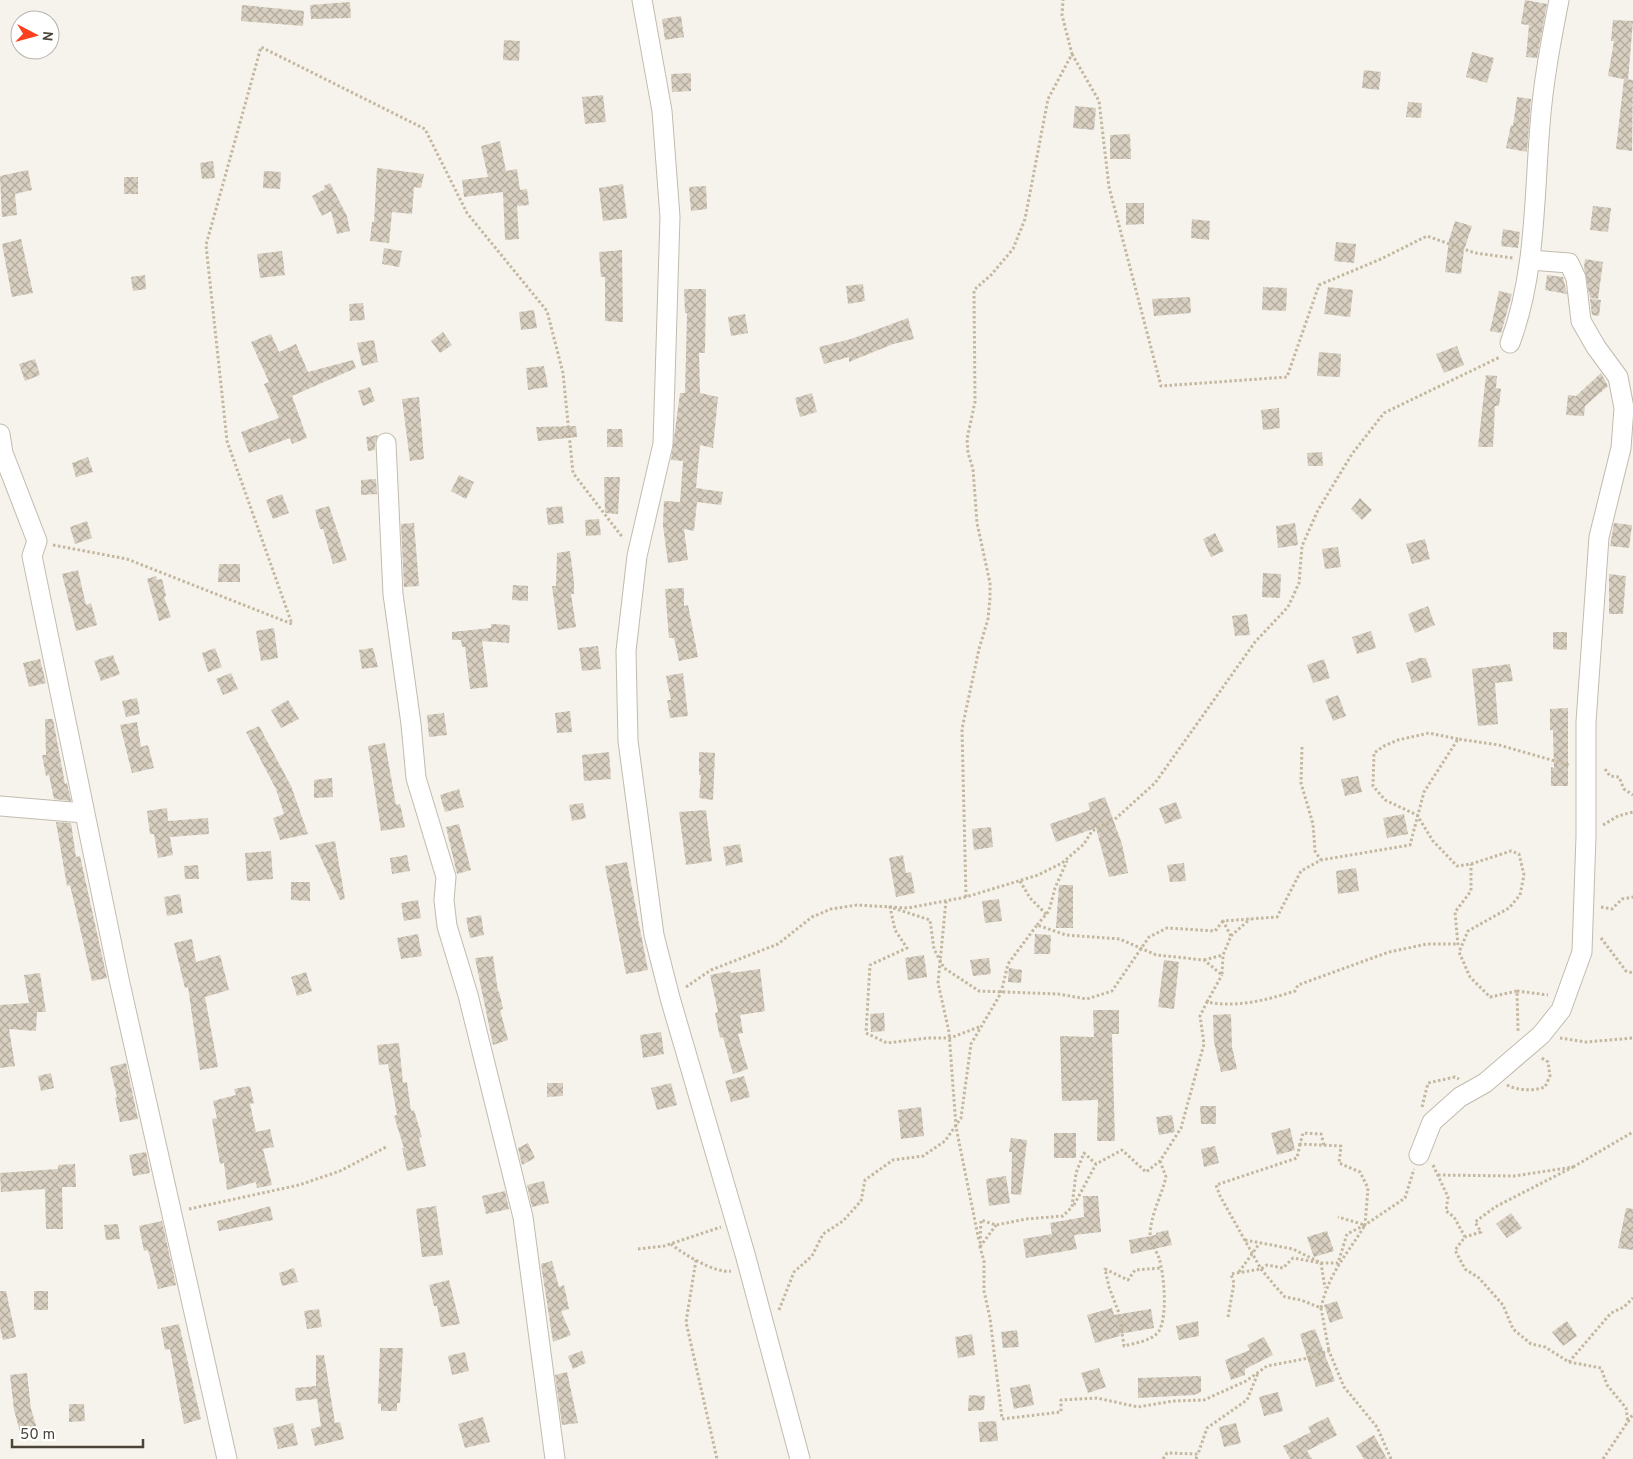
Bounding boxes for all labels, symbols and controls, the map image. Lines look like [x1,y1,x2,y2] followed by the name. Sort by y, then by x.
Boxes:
[10,10,60,60] north arrow
[37,30,55,42] text: N
[12,1416,144,1448] scale bar
[20,1426,55,1445] text: 50 m

